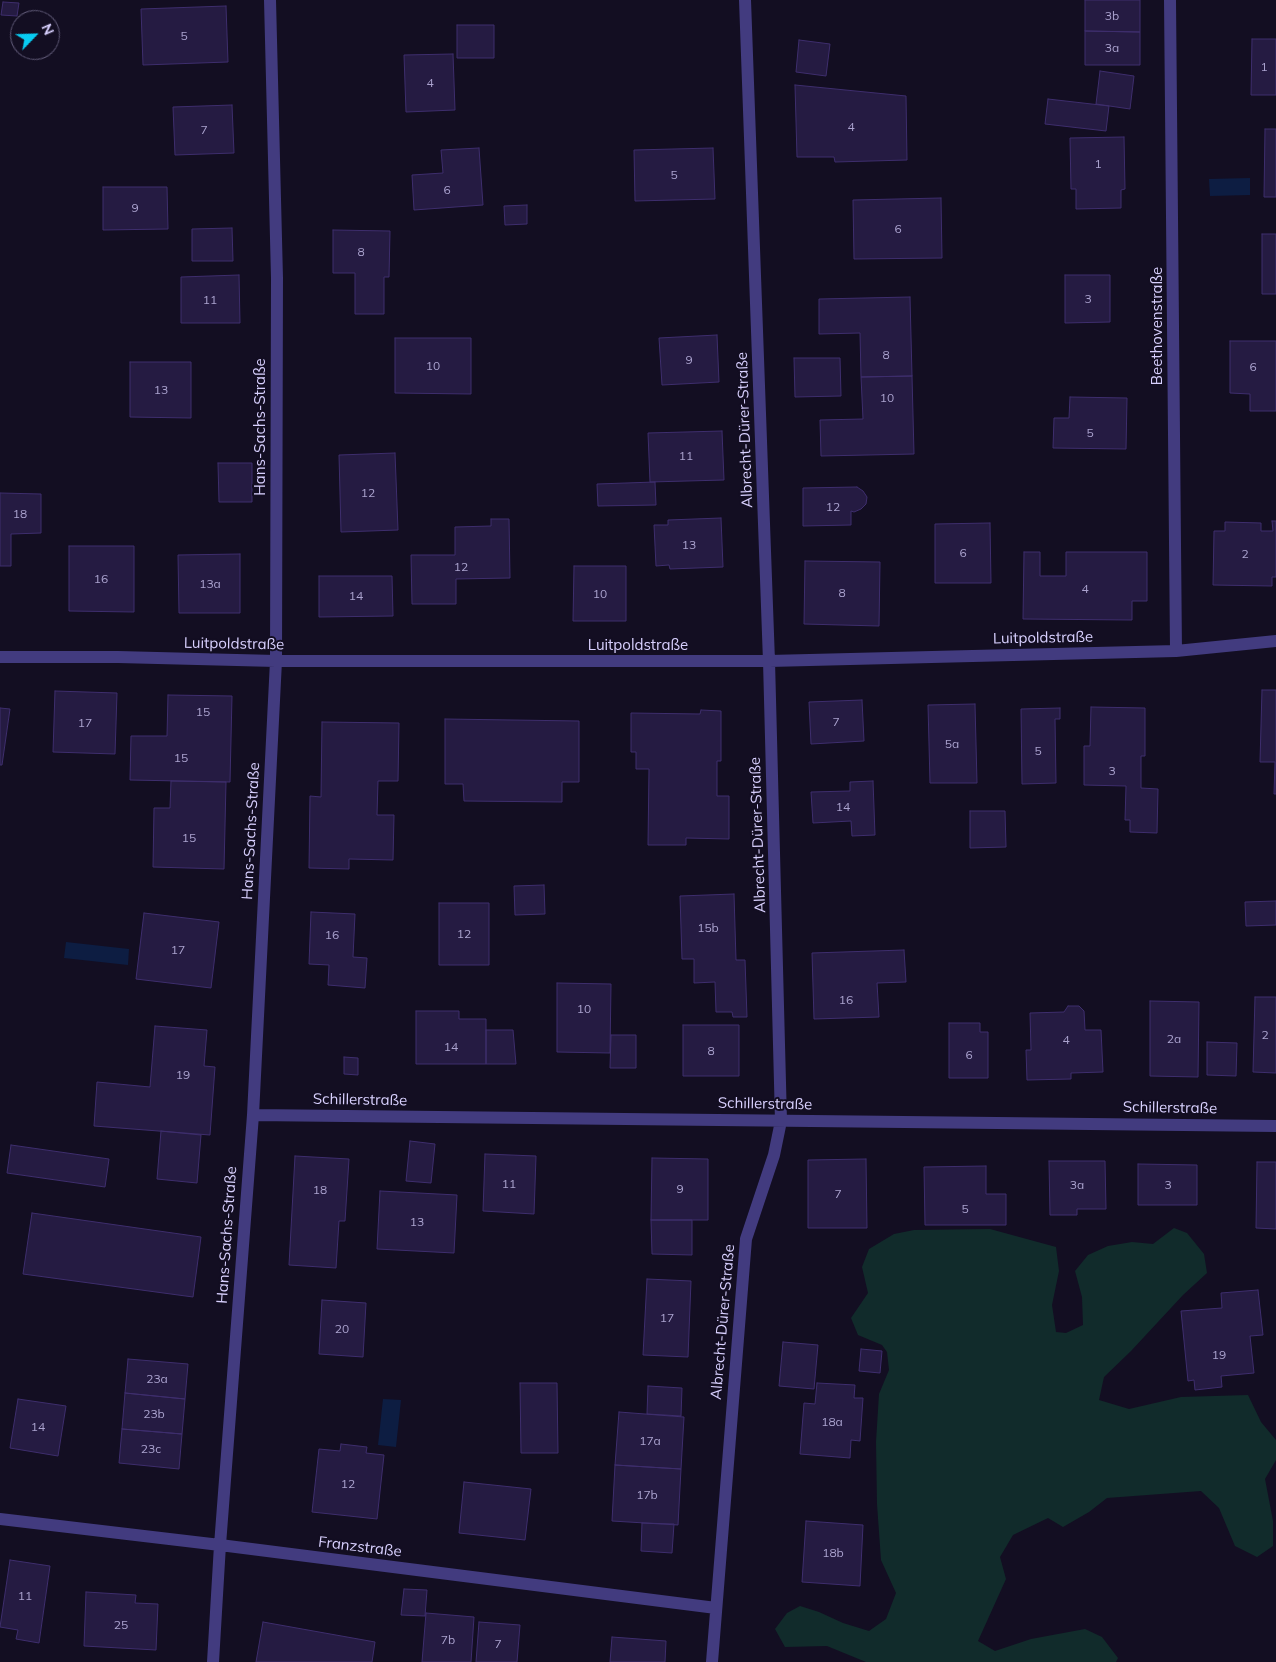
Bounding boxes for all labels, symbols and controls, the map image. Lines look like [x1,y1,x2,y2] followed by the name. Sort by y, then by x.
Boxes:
[1105,9,1119,23] house number: 3b
[10,10,60,60] north arrow
[37,21,58,38] text: N
[180,29,188,43] house number: 5
[1105,41,1119,55] house number: 3a
[1260,60,1268,74] house number: 1
[426,76,434,90] house number: 4
[847,120,855,134] house number: 4
[200,123,208,137] house number: 7
[1094,157,1102,171] house number: 1
[670,168,678,182] house number: 5
[443,183,451,197] house number: 6
[131,201,139,215] house number: 9
[894,222,902,236] house number: 6
[357,245,365,259] house number: 8
[1148,267,1166,385] street label: Beethovenstraße
[1084,292,1092,306] house number: 3
[203,293,217,307] house number: 11
[882,348,890,362] house number: 8
[733,352,757,508] street label: Albrecht-Dürer-Straße
[685,353,693,367] house number: 9
[251,358,269,496] street label: Hans-Sachs-Straße
[426,359,440,373] house number: 10
[1249,360,1257,374] house number: 6
[154,383,168,397] house number: 13
[880,391,894,405] house number: 10
[1086,426,1094,440] house number: 5
[679,449,693,463] house number: 11
[361,486,375,500] house number: 12
[826,500,840,514] house number: 12
[13,507,27,521] house number: 18
[682,538,696,552] house number: 13
[959,546,967,560] house number: 6
[1241,547,1249,561] house number: 2
[454,560,468,574] house number: 12
[94,572,108,586] house number: 16
[199,577,221,591] house number: 13a
[1081,582,1089,596] house number: 4
[838,586,846,600] house number: 8
[593,587,607,601] house number: 10
[349,589,363,603] house number: 14
[993,628,1093,648] street label: Luitpoldstraße
[184,634,284,654] street label: Luitpoldstraße
[588,636,688,654] street label: Luitpoldstraße
[196,705,210,719] house number: 15
[832,715,840,729] house number: 7
[78,716,92,730] house number: 17
[945,737,959,751] house number: 5a
[1034,744,1042,758] house number: 5
[174,751,188,765] house number: 15
[746,757,770,913] street label: Albrecht-Dürer-Straße
[238,762,264,900] street label: Hans-Sachs-Straße
[1108,764,1116,778] house number: 3
[836,800,850,814] house number: 14
[182,831,196,845] house number: 15
[697,921,719,935] house number: 15b
[457,927,471,941] house number: 12
[325,928,339,942] house number: 16
[171,943,185,957] house number: 17
[839,993,853,1007] house number: 16
[577,1002,591,1016] house number: 10
[1261,1028,1269,1042] house number: 2
[1167,1032,1181,1046] house number: 2a
[1062,1033,1070,1047] house number: 4
[444,1040,458,1054] house number: 14
[707,1044,715,1058] house number: 8
[965,1048,973,1062] house number: 6
[176,1068,190,1082] house number: 19
[313,1090,407,1110] street label: Schillerstraße
[718,1094,812,1114] street label: Schillerstraße
[1123,1098,1217,1118] street label: Schillerstraße
[213,1166,241,1304] street label: Hans-Sachs-Straße
[502,1177,516,1191] house number: 11
[1070,1178,1084,1192] house number: 3a
[1164,1178,1172,1192] house number: 3
[676,1182,684,1196] house number: 9
[313,1183,327,1197] house number: 18
[834,1187,842,1201] house number: 7
[961,1202,969,1216] house number: 5
[410,1215,424,1229] house number: 13
[707,1243,739,1401] street label: Albrecht-Dürer-Straße
[660,1311,674,1325] house number: 17
[335,1322,349,1336] house number: 20
[1212,1348,1226,1362] house number: 19
[146,1372,168,1386] house number: 23a
[143,1407,165,1421] house number: 23b
[821,1415,843,1429] house number: 18a
[31,1420,45,1434] house number: 14
[639,1434,661,1448] house number: 17a
[141,1442,161,1456] house number: 23c
[341,1477,355,1491] house number: 12
[636,1488,658,1502] house number: 17b
[317,1533,403,1561] street label: Franzstraße
[822,1546,844,1560] house number: 18b
[18,1589,32,1603] house number: 11
[114,1618,128,1632] house number: 25
[441,1633,455,1647] house number: 7b
[494,1637,502,1651] house number: 7

